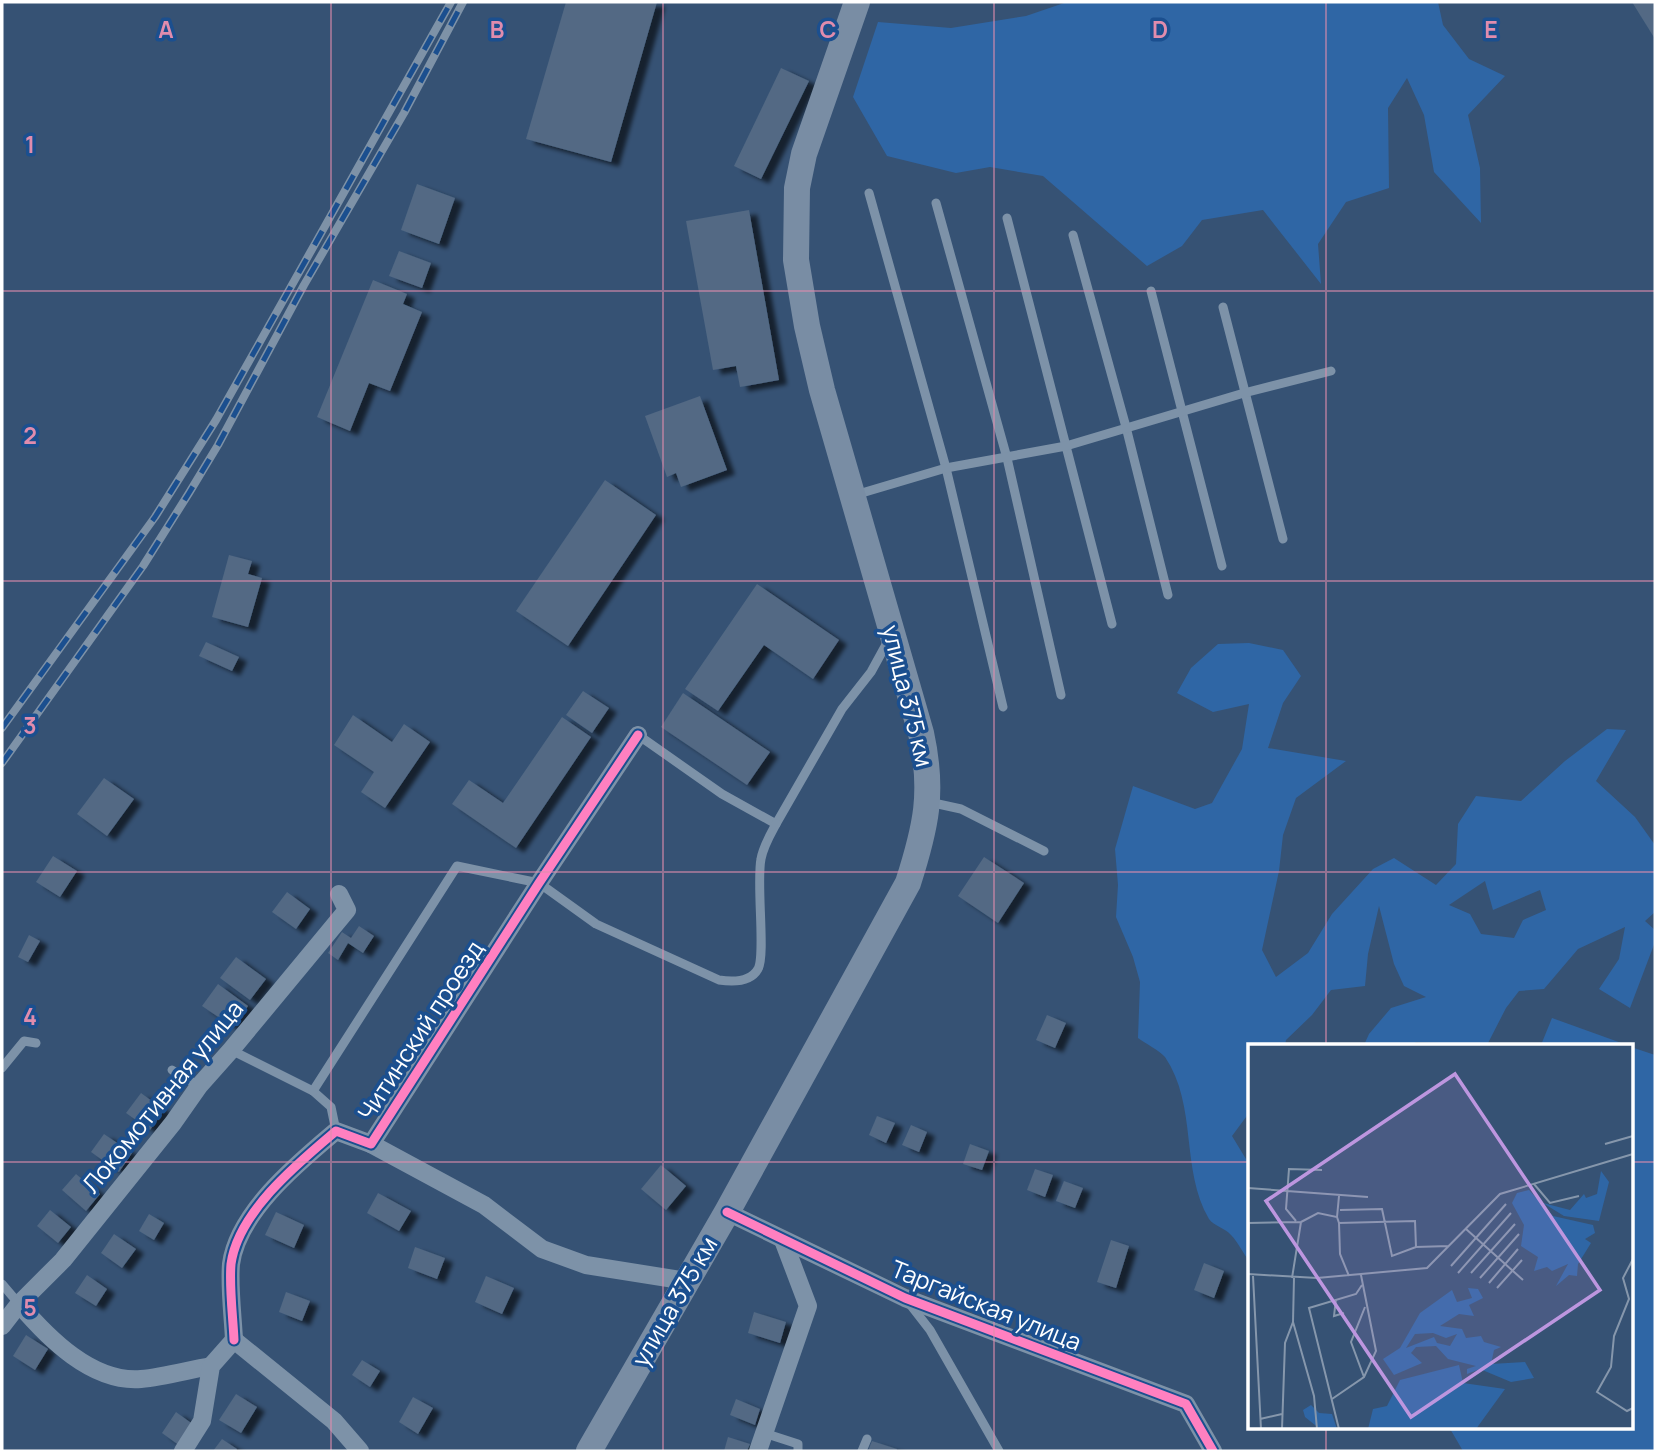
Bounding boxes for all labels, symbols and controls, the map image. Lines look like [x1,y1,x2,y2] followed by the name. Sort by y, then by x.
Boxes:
[158,13,174,45] text: A
[490,13,504,45] text: B
[820,13,837,45] text: C
[1152,13,1168,45] text: D
[1484,13,1498,45] text: E
[25,128,35,160] text: 1
[23,419,37,451] text: 2
[875,621,942,770] street label: улица 375 км
[23,709,37,741] text: 3
[349,934,490,1127] street label: Читинский проезд
[74,993,250,1199] street label: Локомотивная улица
[23,1000,37,1032] text: 4
[1248,1044,1632,1428] inset map
[623,1230,724,1372] street label: улица 375 км
[887,1251,1086,1358] street label: Таргайская улица
[23,1291,37,1323] text: 5

